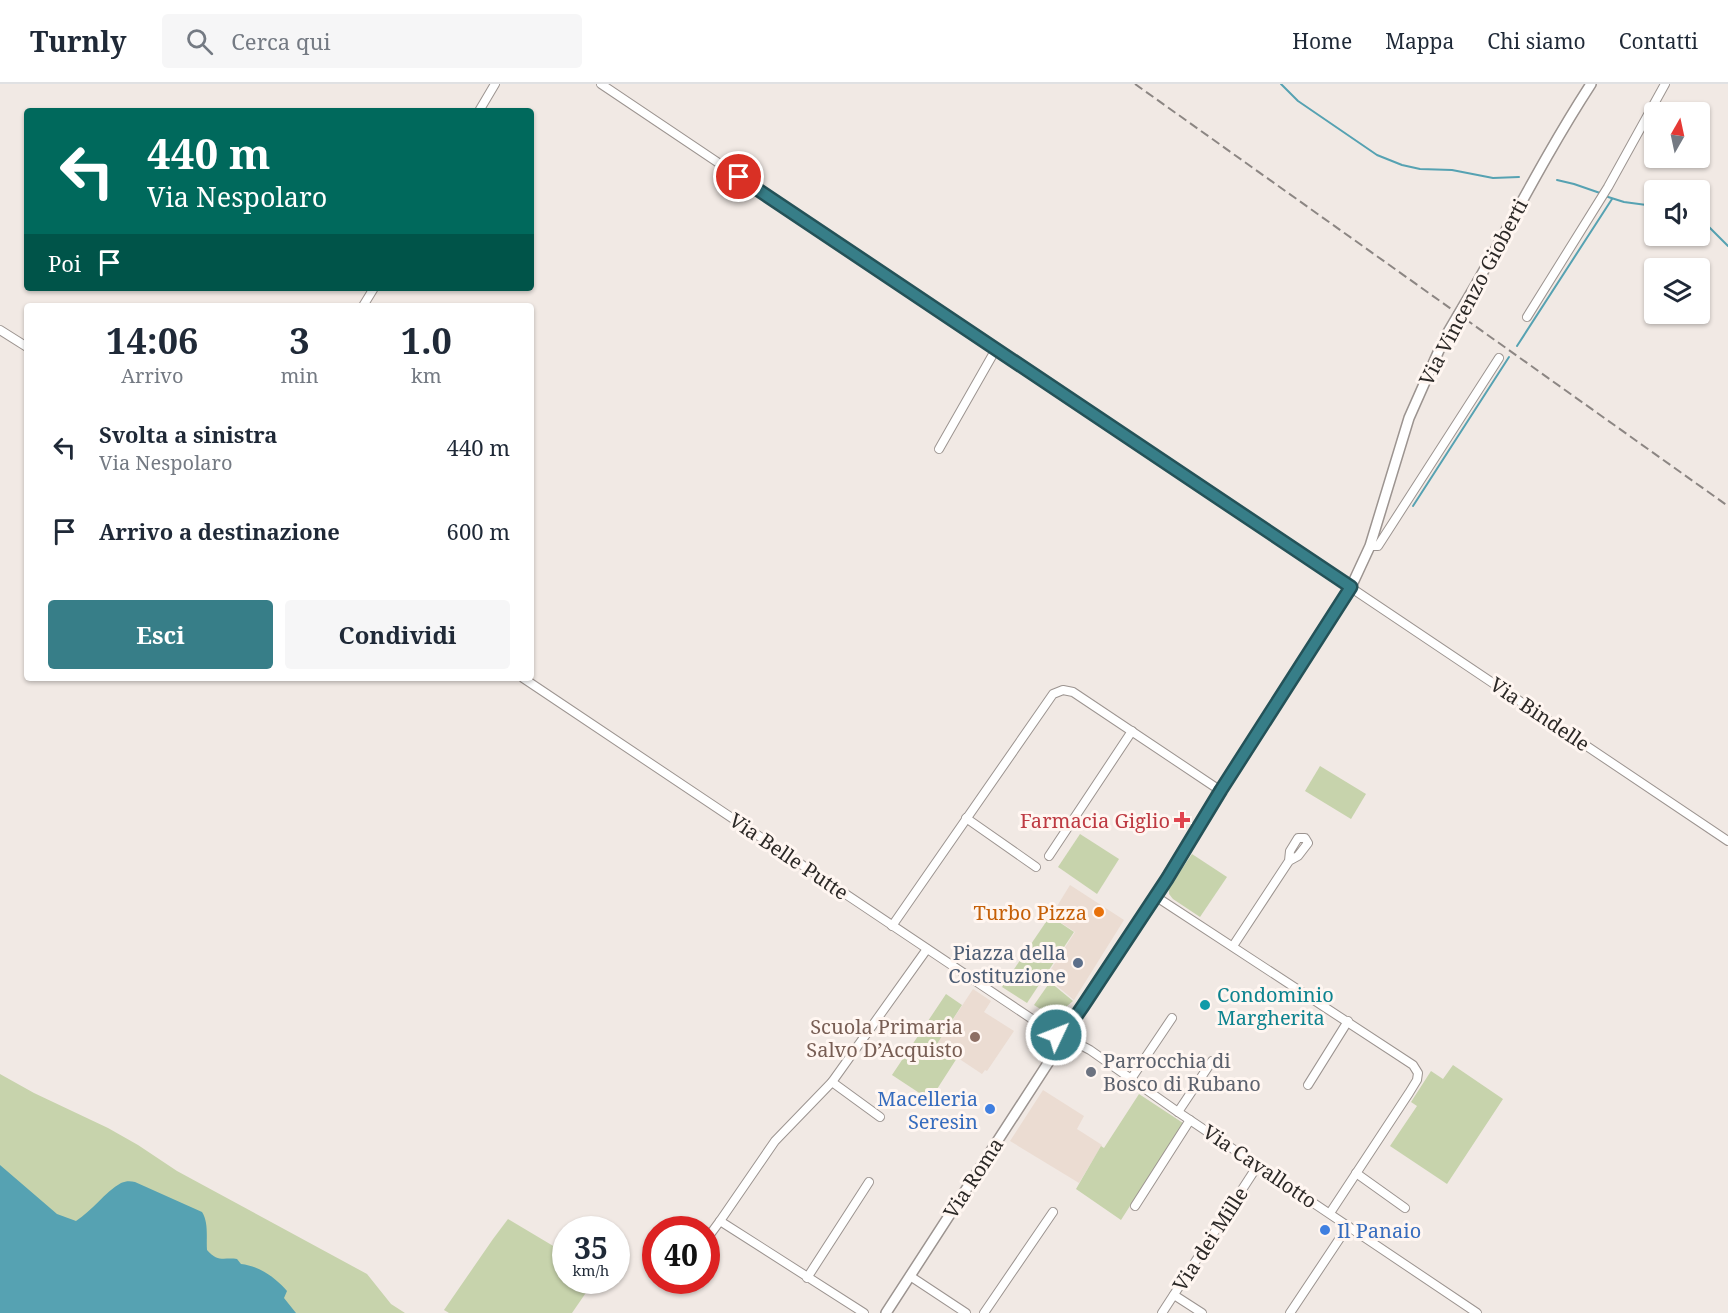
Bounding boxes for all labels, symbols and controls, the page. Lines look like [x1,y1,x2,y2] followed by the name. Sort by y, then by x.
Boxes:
[162,14,582,68] search box
[30,22,126,60] text: Turnly
[183,25,216,58] icon: search
[231,26,330,56] text: Cerca qui
[1292,27,1352,55] text: Home
[1385,27,1454,55] text: Mappa
[1487,27,1586,55] text: Chi siamo
[1619,27,1698,55] text: Contatti
[1644,102,1710,168] north arrow
[1644,102,1710,324] map controls
[147,124,271,181] text: 440 m
[48,132,126,210] icon: left
[713,151,764,202] pin
[722,160,755,193] icon: arrive
[147,178,327,215] text: Via Nespolaro
[1644,180,1710,246] button: sound
[1412,193,1534,390] street label: Via Vincenzo Gioberti
[93,246,126,279] icon: arrive
[48,248,81,278] text: Poi
[1644,258,1710,324] button: layers
[106,316,198,365] text: 14:06
[289,316,310,365] text: 3
[401,316,452,365] text: 1.0
[121,362,183,389] text: Arrivo
[280,362,319,389] text: min
[411,362,442,389] text: km
[99,419,278,449] text: Svolta a sinistra
[48,431,81,464] icon: left
[447,432,510,462] text: 440 m
[99,449,233,476] text: Via Nespolaro
[48,515,81,548] icon: arrive
[99,516,340,546] text: Arrivo a destinazione
[447,516,510,546] text: 600 m
[48,600,273,669] button: Esci
[285,600,510,669] button: Condividi
[1485,671,1595,757] street label: Via Bindelle
[724,806,854,906] street label: Via Belle Putte
[1020,807,1170,834] place label: Farmacia Giglio
[1175,813,1189,827] marker: Farmacia Giglio
[973,899,1087,926] place label: Turbo Pizza
[1092,905,1106,919] marker: Turbo Pizza
[948,939,1066,989] place label: Piazza della Costituzione
[1071,956,1085,970] marker: Piazza della Costituzione
[1217,981,1334,1031] place label: Condominio Margherita
[1198,998,1212,1012] marker: Condominio Margherita
[1024,1003,1088,1067] position arrow
[806,1013,963,1063] place label: Scuola Primaria Salvo D’Acquisto
[968,1030,982,1044] marker: Scuola Primaria Salvo D’Acquisto
[1103,1047,1261,1097] place label: Parrocchia di Bosco di Rubano
[1084,1065,1098,1079] marker: Parrocchia di Bosco di Rubano
[877,1085,978,1135] place label: Macelleria Seresin
[983,1102,997,1116] marker: Macelleria Seresin
[1198,1118,1322,1214] street label: Via Cavallotto
[937,1132,1009,1224] street label: Via Roma
[1166,1182,1254,1296] street label: Via dei Mille
[642,1216,720,1294] speed limit sign: 40
[1337,1217,1421,1244] place label: Il Panaio
[1318,1223,1332,1237] marker: Il Panaio
[574,1227,608,1268] text: 35
[573,1260,609,1280] text: km/h

